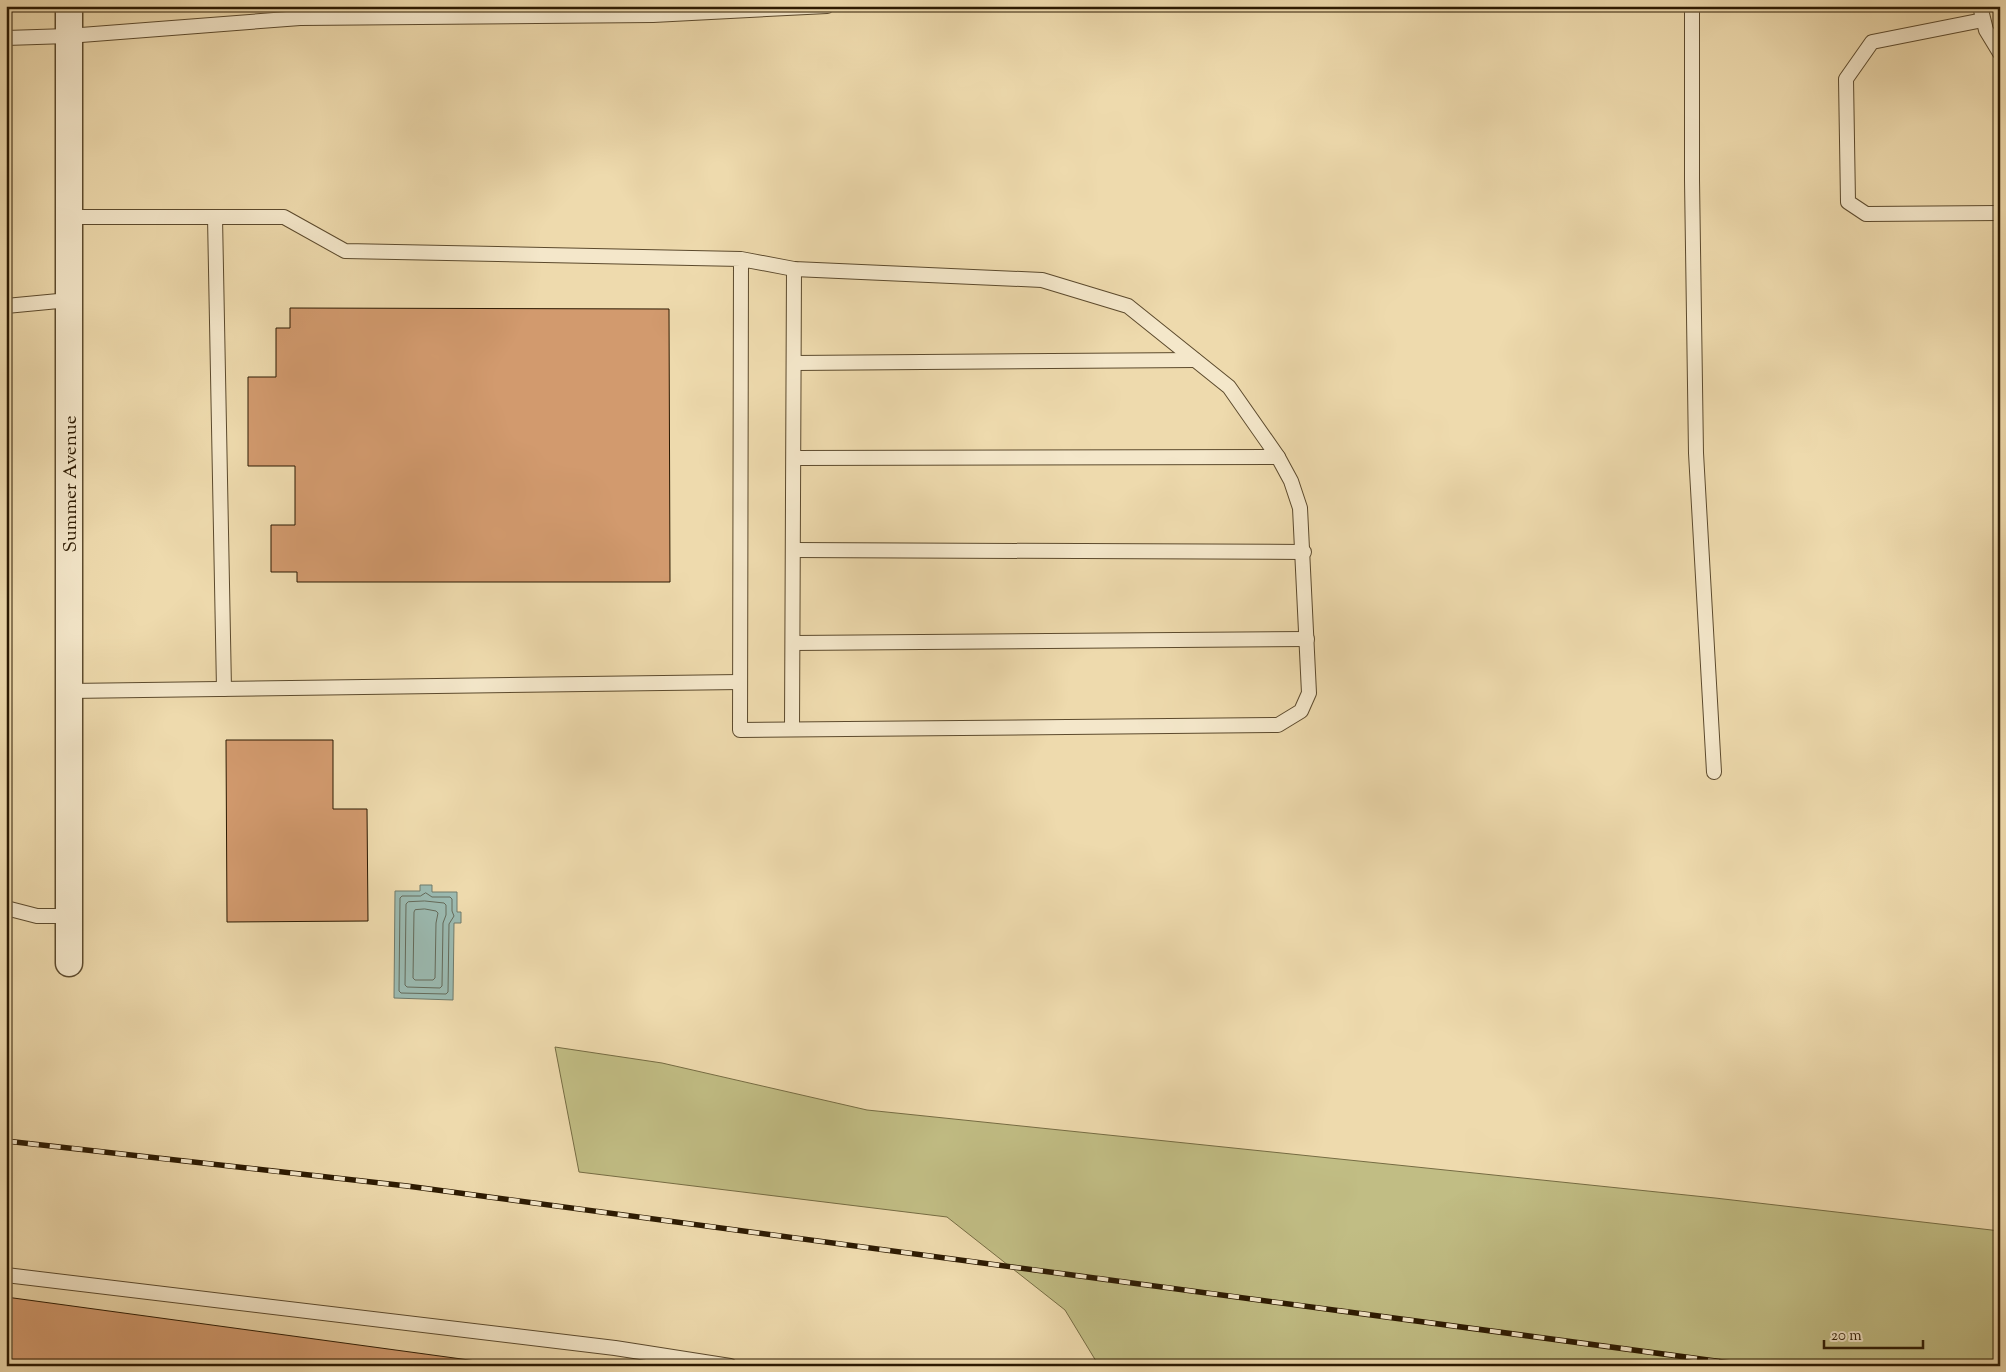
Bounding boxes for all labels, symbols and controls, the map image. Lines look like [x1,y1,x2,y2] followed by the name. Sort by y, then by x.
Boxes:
[58,415,85,553] street label: Summer Avenue
[1824,1317,1922,1349] scale bar
[1831,1326,1862,1347] text: 20 m

